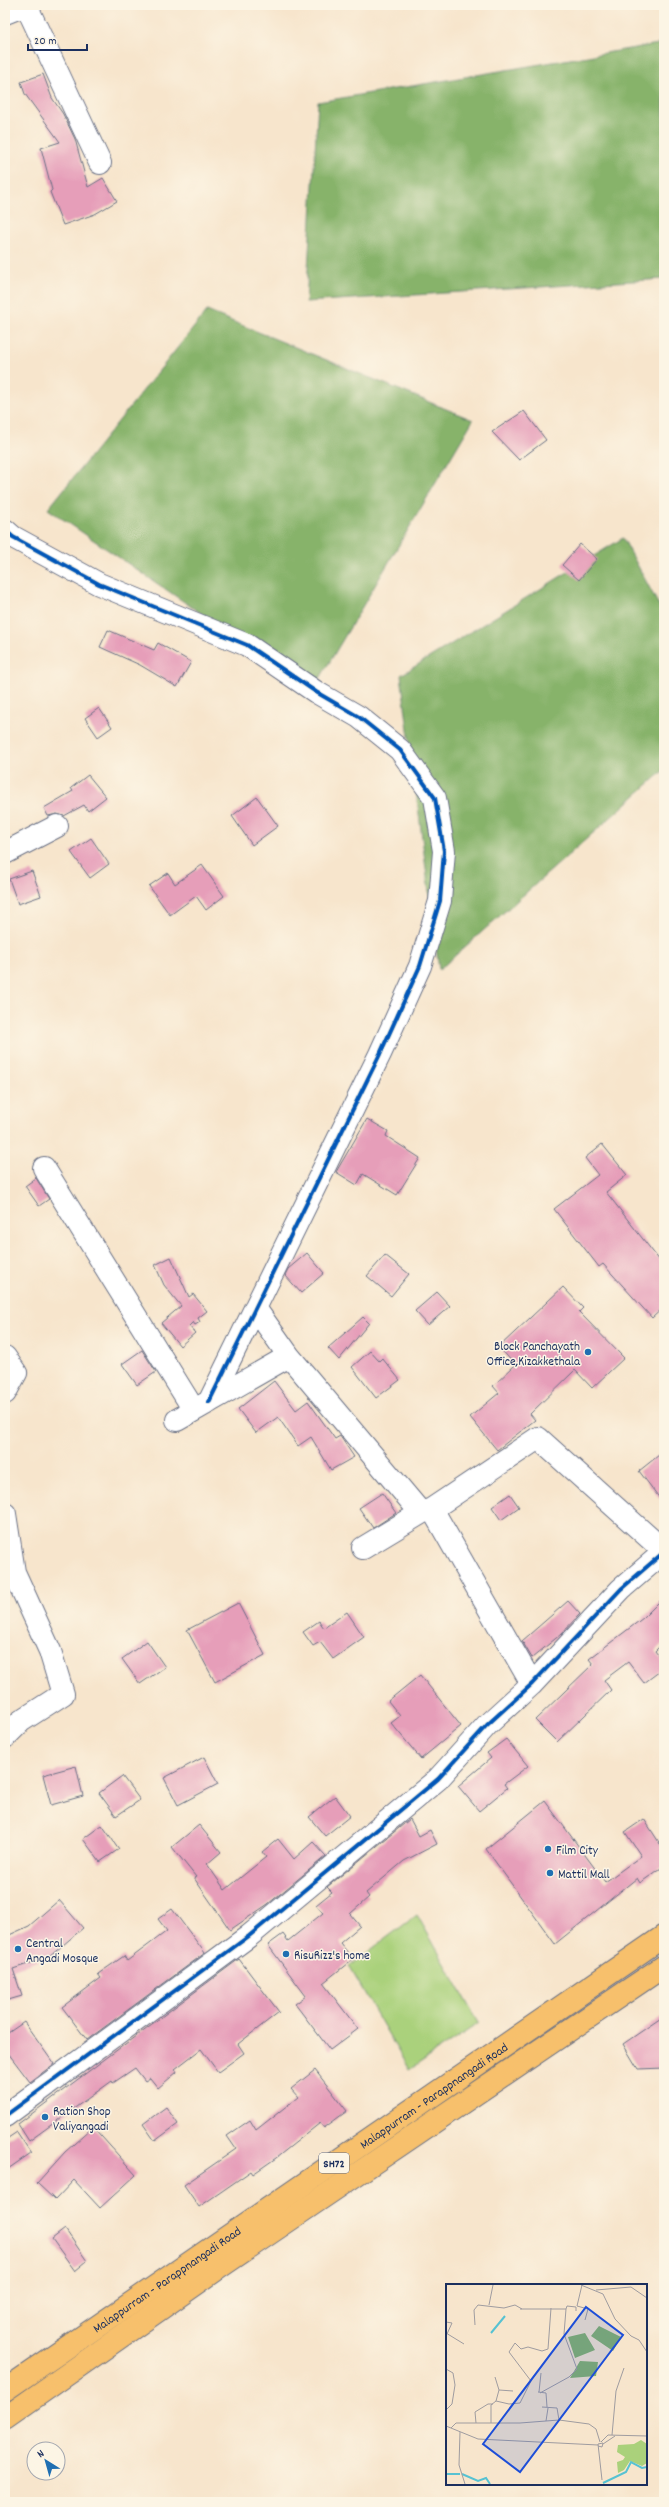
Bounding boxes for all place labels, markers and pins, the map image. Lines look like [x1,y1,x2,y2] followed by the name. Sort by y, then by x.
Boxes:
[486,1338,581,1372] place label: Block Panchayath Office,Kizakkethala
[583,1347,593,1357] marker: Block Panchayath Office,Kizakkethala
[556,1842,599,1861] place label: Film City
[543,1844,553,1854] marker: Film City
[558,1866,610,1885] place label: Mattil Mall
[545,1868,555,1878] marker: Mattil Mall
[26,1935,99,1969] place label: Central Angadi Mosque
[13,1944,23,1954] marker: Central Angadi Mosque
[294,1947,370,1966] place label: RisuRizz's home
[281,1949,291,1959] marker: RisuRizz's home
[53,2103,111,2137] place label: Ration Shop Valiyangadi
[40,2112,50,2122] marker: Ration Shop Valiyangadi

